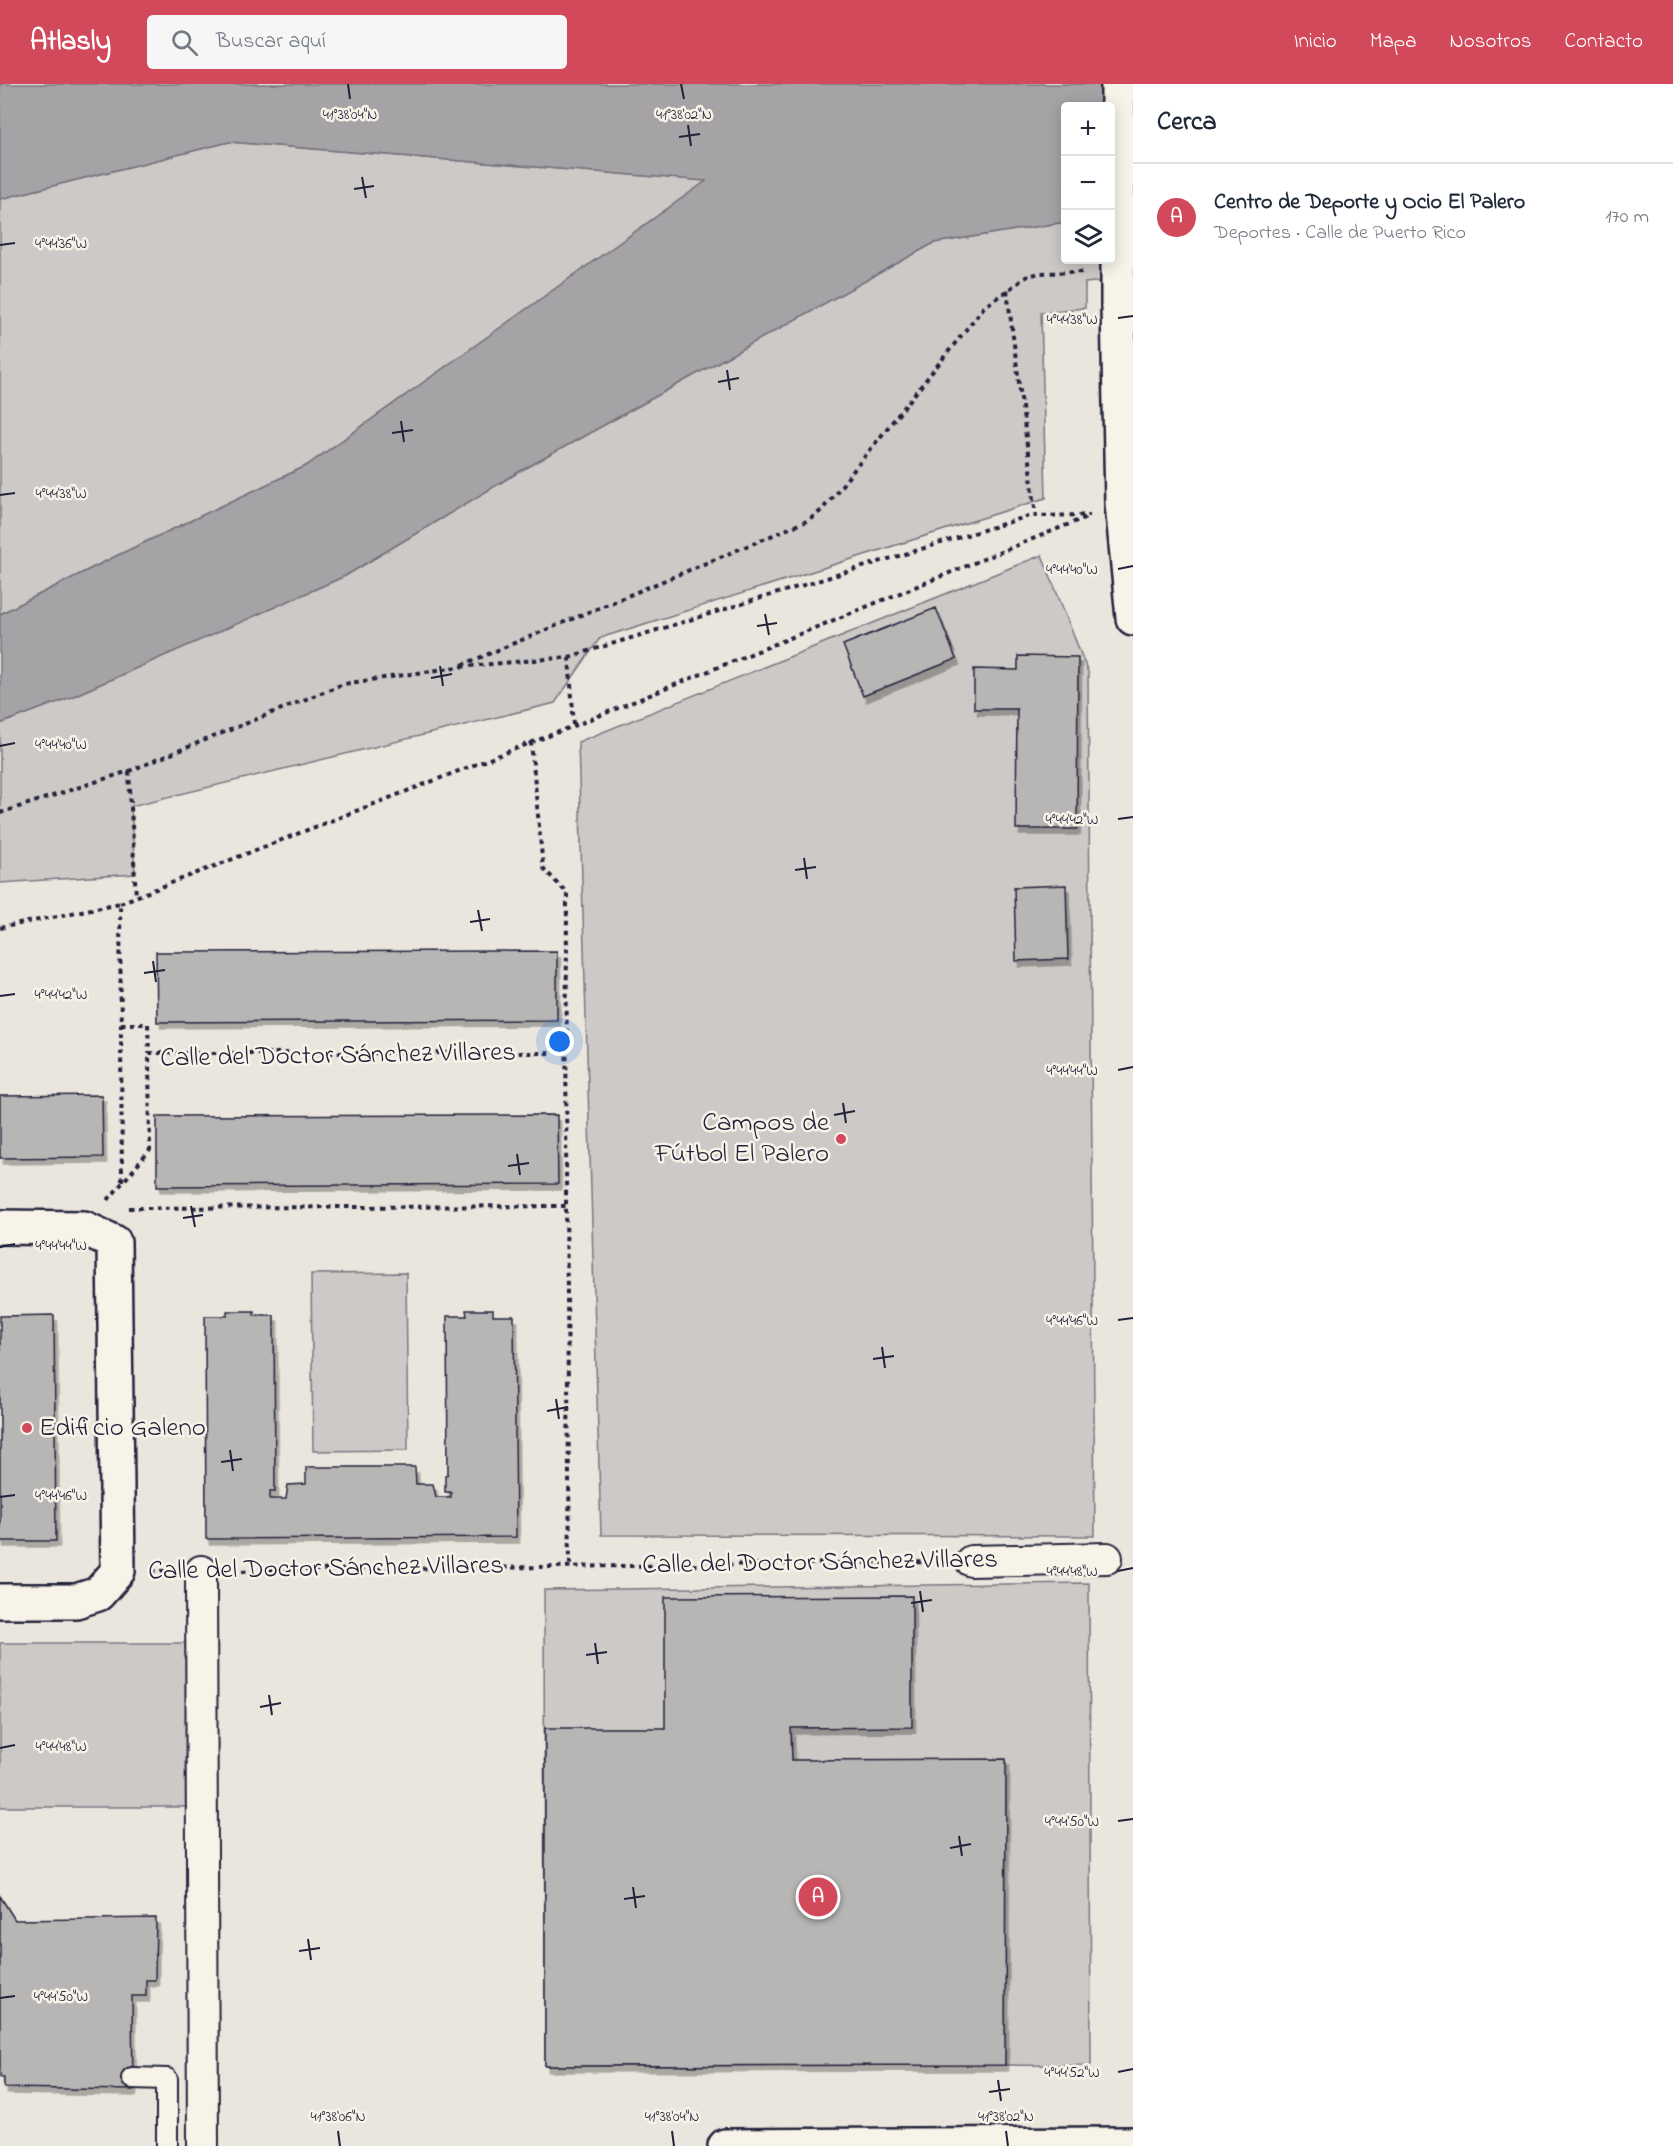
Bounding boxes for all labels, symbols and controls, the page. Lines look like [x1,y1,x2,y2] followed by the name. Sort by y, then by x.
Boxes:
[147,15,567,69] search box
[30,22,111,63] text: Atlasly
[168,26,201,59] icon: search
[216,26,326,58] text: Buscar aquí
[1294,27,1337,57] text: Inicio
[1370,27,1417,57] text: Mapa
[1450,27,1532,57] text: Nosotros
[1565,27,1643,57] text: Contacto
[1061,102,1115,264] map controls
[1061,102,1115,156] button: +
[323,104,377,126] text: 41°38'04"N
[656,104,712,126] text: 41°38'02"N
[1157,104,1217,142] text: Cerca
[1061,156,1115,210] button: −
[1214,187,1525,219] text: Centro de Deporte y Ocio El Palero
[1170,203,1183,232] text: A
[1605,203,1649,232] text: 170 m
[1061,210,1115,264] button: layers
[1214,219,1466,248] text: Deportes · Calle de Puerto Rico
[35,233,87,255] text: 4°44'36"W
[1046,309,1098,331] text: 4°44'38"W
[35,483,87,505] text: 4°44'38"W
[1046,559,1098,581] text: 4°44'40"W
[35,734,87,756] text: 4°44'40"W
[1046,809,1098,831] text: 4°44'42"W
[35,984,87,1006] text: 4°44'42"W
[545,1027,574,1056] your location
[160,1033,516,1079] street label: Calle del Doctor Sánchez Villares
[1046,1060,1098,1082] text: 4°44'44"W
[654,1104,830,1174] place label: Campos de Fútbol El Palero
[834,1132,848,1146] marker: Campos de Fútbol El Palero
[35,1235,87,1257] text: 4°44'44"W
[1046,1310,1098,1332] text: 4°44'46"W
[39,1409,206,1448] place label: Edificio Galeno
[20,1421,34,1435] marker: Edificio Galeno
[35,1485,87,1507] text: 4°44'46"W
[642,1540,998,1586] street label: Calle del Doctor Sánchez Villares
[148,1546,504,1592] street label: Calle del Doctor Sánchez Villares
[1046,1561,1098,1583] text: 4°44'48"W
[35,1736,87,1758] text: 4°44'48"W
[1045,1811,1099,1833] text: 4°44'50"W
[798,1874,838,1920] pin: A
[34,1986,88,2008] text: 4°44'50"W
[1044,2062,1100,2084] text: 4°44'52"W
[310,2106,366,2128] text: 41°38'06"N
[645,2106,699,2128] text: 41°38'04"N
[978,2106,1034,2128] text: 41°38'02"N

